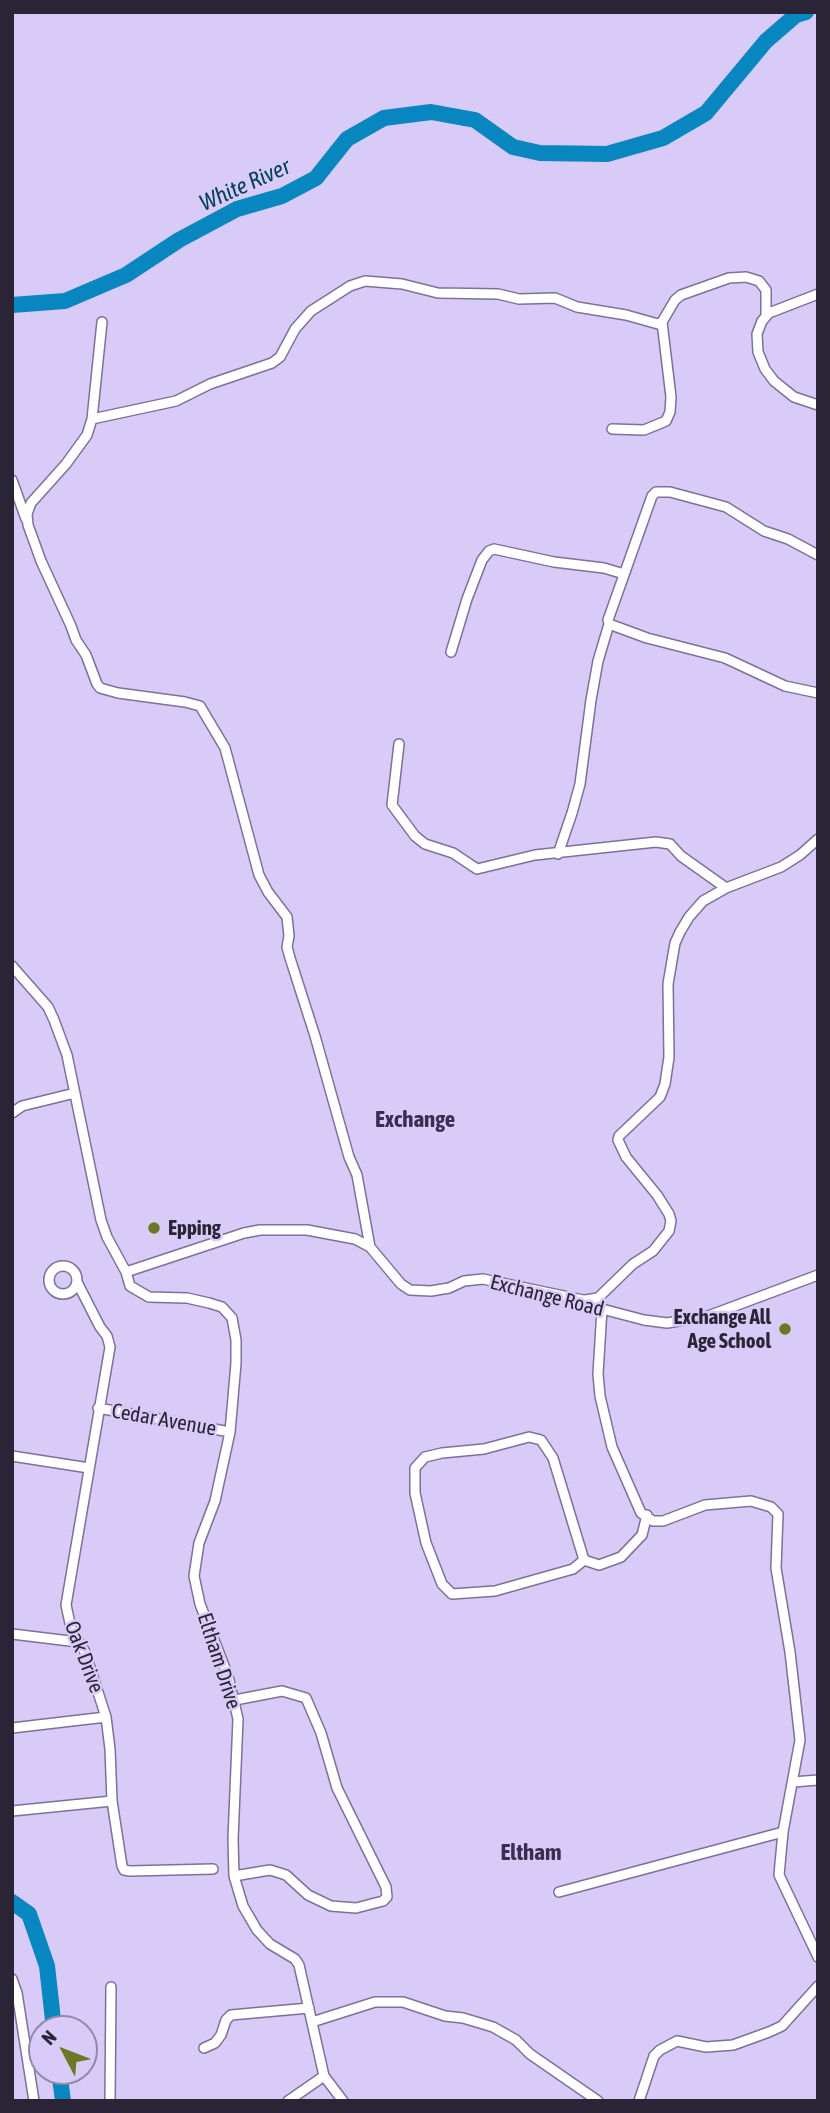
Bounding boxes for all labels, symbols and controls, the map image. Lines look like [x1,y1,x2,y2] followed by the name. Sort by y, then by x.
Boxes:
[195,153,295,217] water label: White River
[375,1106,455,1134] district label: Exchange
[168,1215,221,1241] place label: Epping
[146,1220,162,1236] marker: Epping
[488,1270,606,1322] street label: Exchange Road
[673,1304,771,1354] place label: Exchange All Age School
[777,1321,793,1337] marker: Exchange All Age School
[110,1398,218,1442] street label: Cedar Avenue
[192,1610,246,1712] street label: Eltham Drive
[59,1618,109,1696] street label: Oak Drive
[501,1839,561,1867] district label: Eltham
[28,2015,98,2085] north arrow
[37,2026,61,2049] text: N

